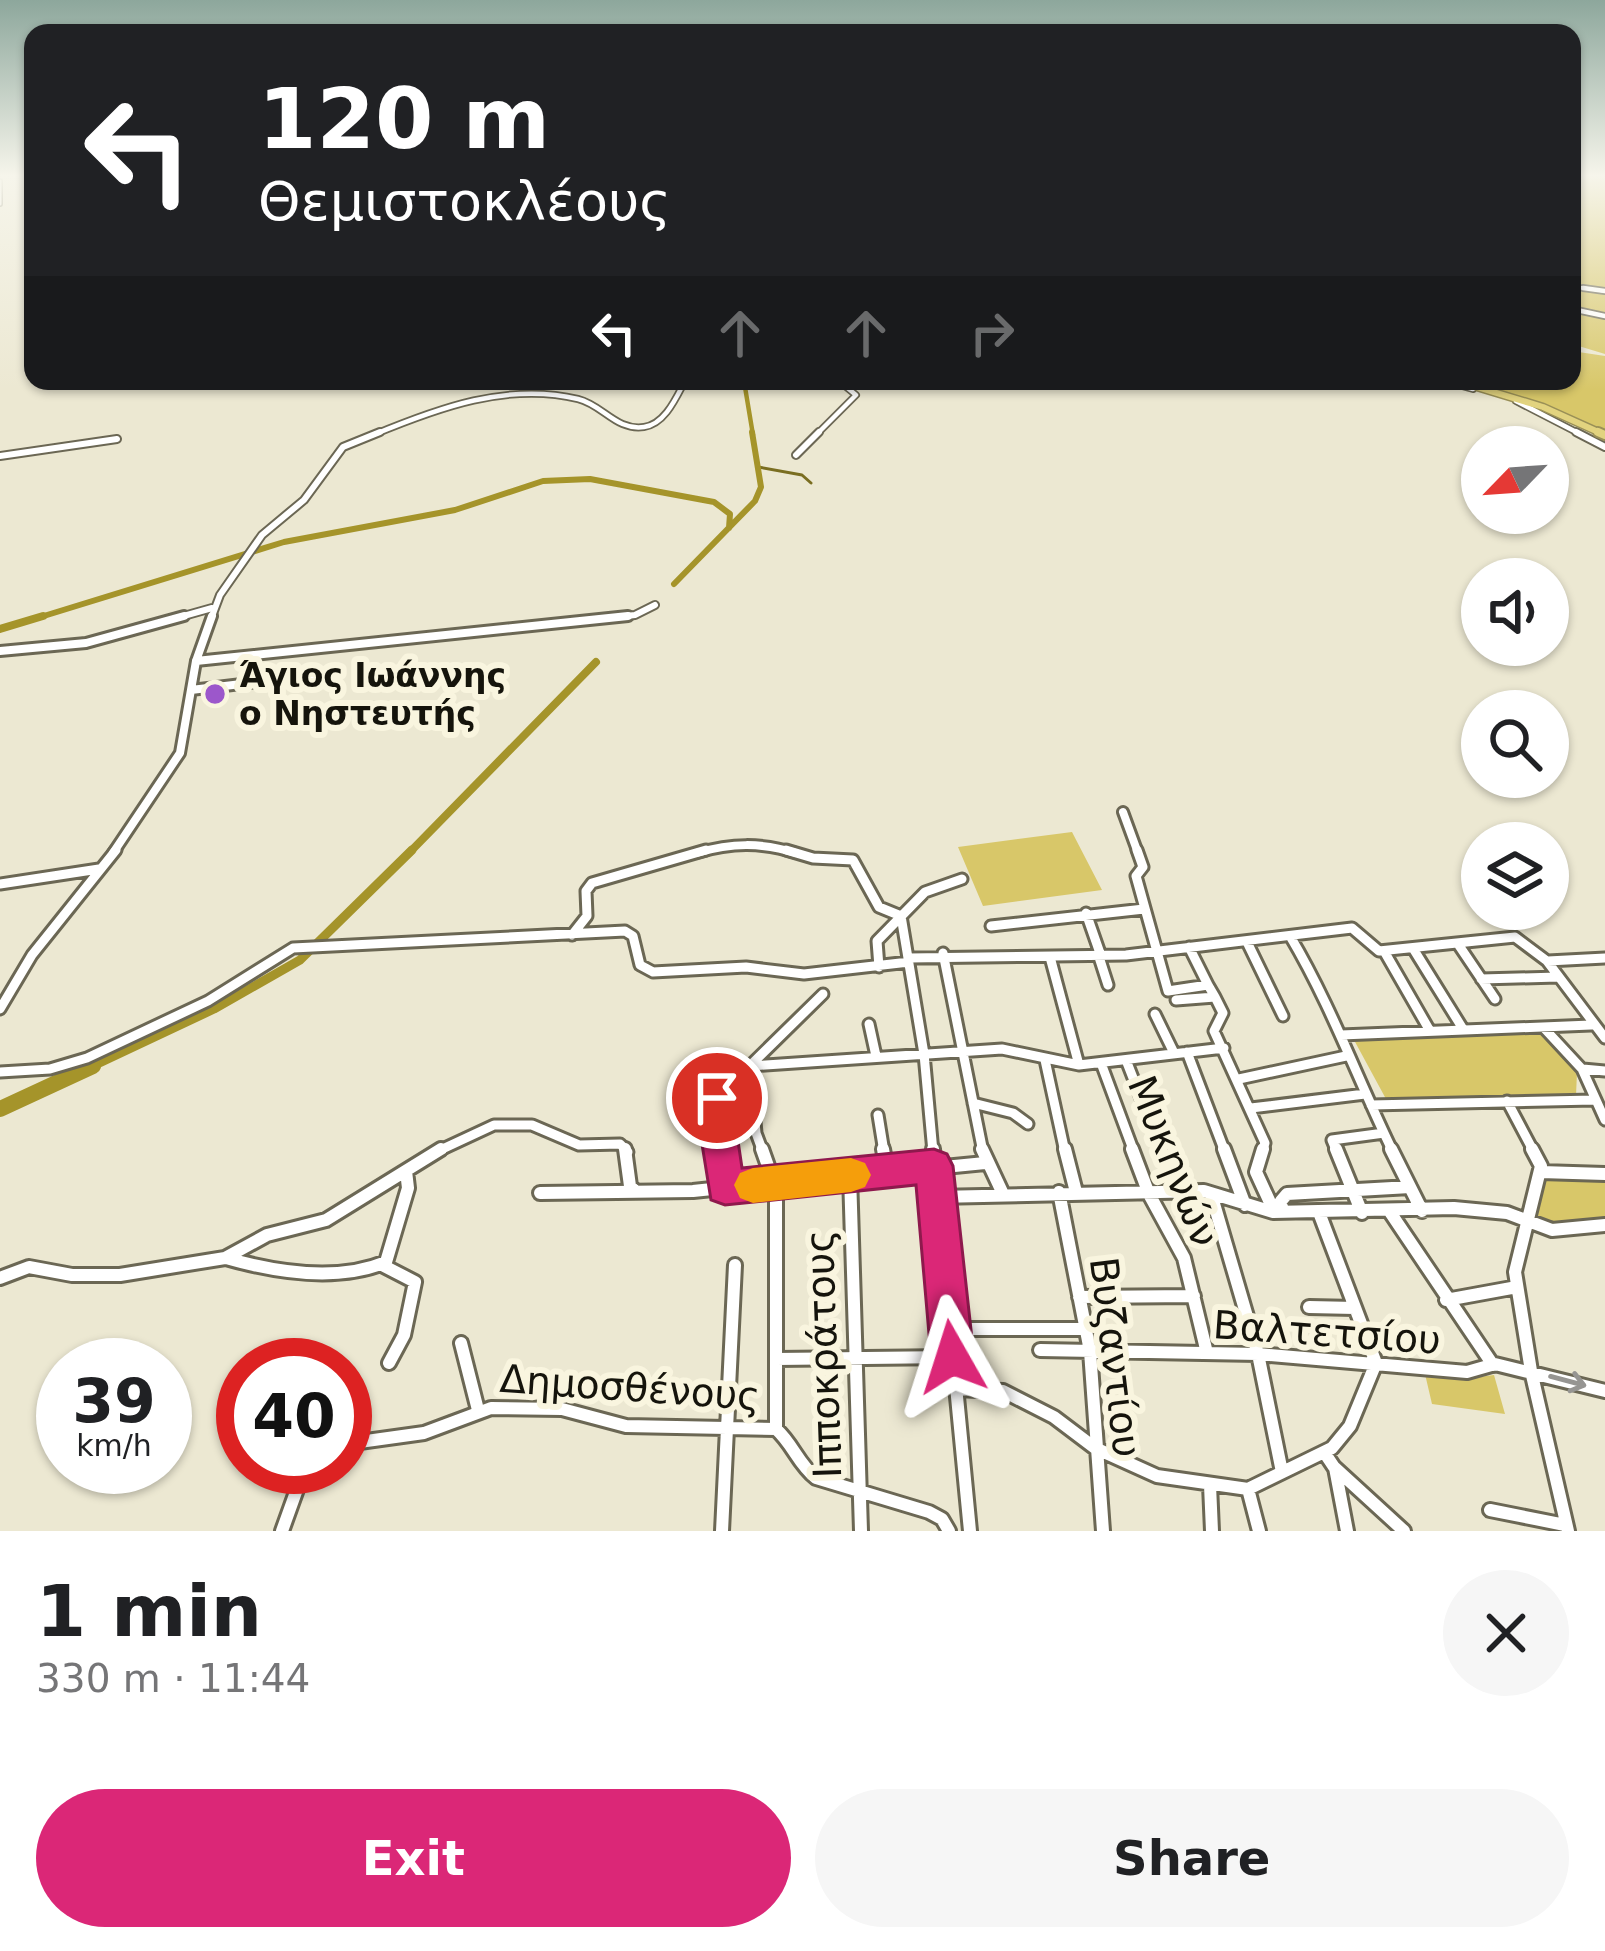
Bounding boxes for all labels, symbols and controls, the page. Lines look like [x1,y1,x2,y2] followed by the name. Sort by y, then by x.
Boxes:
[258,70,550,168] text: 120 m
[60,72,216,228] icon: left
[258,170,671,233] text: Θεμιστοκλέους
[581,300,647,366] icon: left
[707,300,773,366] icon: ahead
[833,300,899,366] icon: ahead
[959,300,1025,366] icon: right
[1461,426,1569,534] north arrow
[1461,426,1569,930] map controls
[1461,558,1569,666] button: sound
[239,656,506,733] place label: Άγιος Ιωάννης ο Νηστευτής
[202,681,228,707] marker: Άγιος Ιωάννης ο Νηστευτής
[1461,690,1569,798] button: search
[1461,822,1569,930] button: layers
[666,1047,768,1149] pin
[684,1065,750,1131] icon: arrive
[1119,1069,1228,1253] street label: Μυκηνών
[797,1229,850,1479] street label: Ιπποκράτους
[1081,1254,1150,1460] street label: Βυζαντίου
[889,1294,1015,1420] position arrow
[1212,1302,1442,1363] street label: Βαλτετσίου
[216,1338,372,1494] speed limit sign: 40
[498,1356,762,1419] street label: Δημοσθένους
[72,1366,156,1436] text: 39
[1548,1372,1586,1394] one-way arrow
[76,1428,152,1463] text: km/h
[36,1569,262,1653] text: 1 min
[1443,1570,1569,1696] button: close
[36,1656,310,1701] text: 330 m · 11:44
[36,1789,791,1927] button: Exit
[815,1789,1569,1927] button: Share

